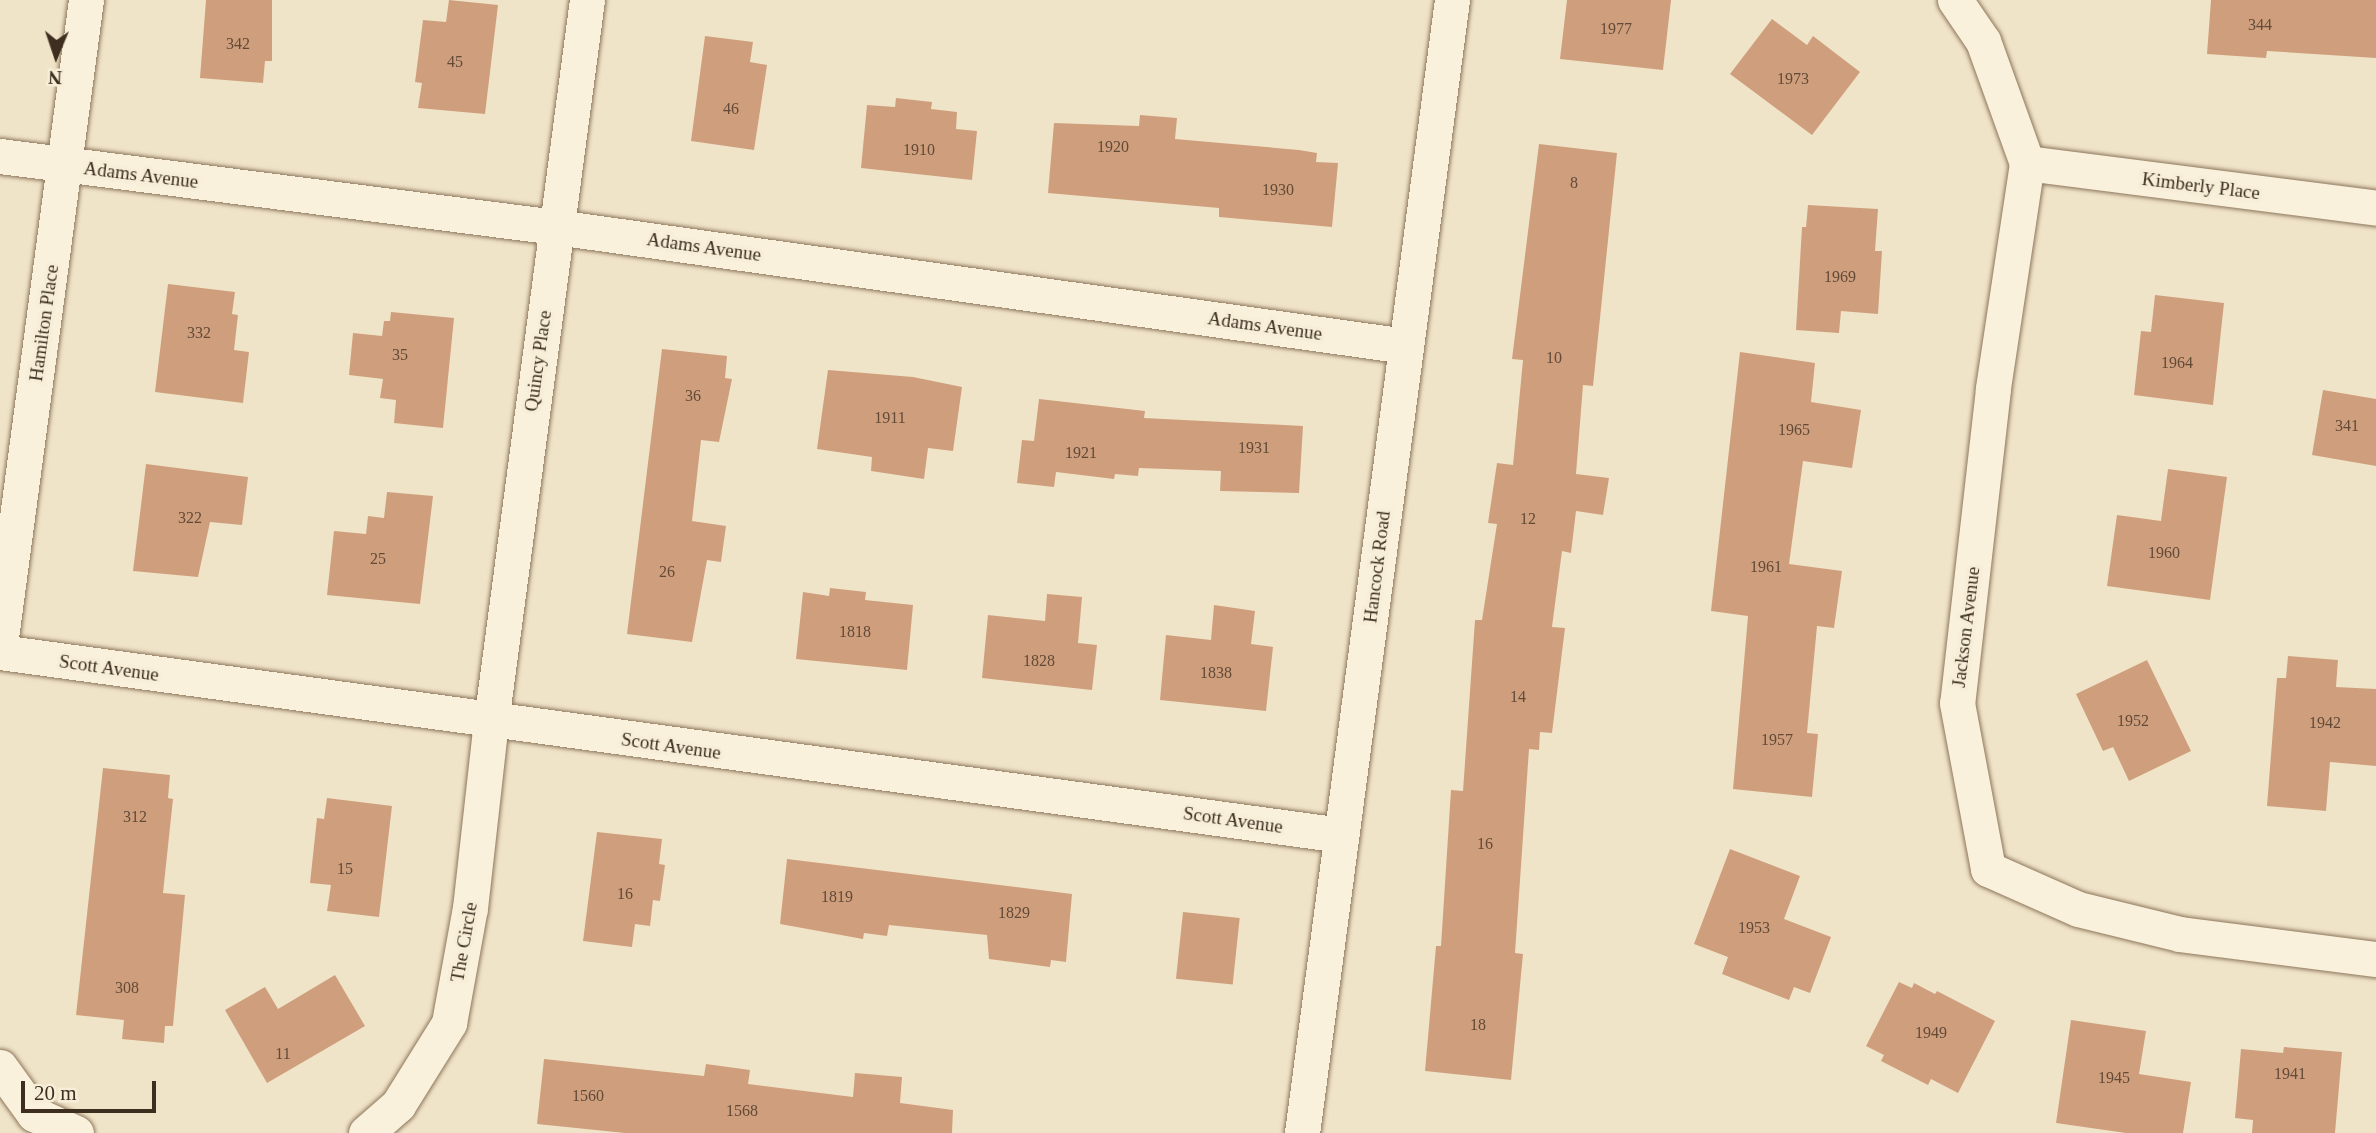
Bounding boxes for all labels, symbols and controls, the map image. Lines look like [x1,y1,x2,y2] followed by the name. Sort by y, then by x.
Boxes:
[2248,15,2272,35] house number: 344
[1600,19,1632,39] house number: 1977
[21,21,91,91] north arrow
[226,34,250,54] house number: 342
[447,52,463,72] house number: 45
[48,67,62,88] text: N
[1777,69,1809,89] house number: 1973
[723,99,739,119] house number: 46
[1097,137,1129,157] house number: 1920
[903,140,935,160] house number: 1910
[82,157,200,193] street label: Adams Avenue
[2141,167,2261,205] street label: Kimberly Place
[1570,173,1578,193] house number: 8
[1262,180,1294,200] house number: 1930
[645,228,763,266] street label: Adams Avenue
[25,263,63,383] street label: Hamilton Place
[1824,267,1856,287] house number: 1969
[1206,307,1324,345] street label: Adams Avenue
[520,309,556,413] street label: Quincy Place
[187,323,211,343] house number: 332
[392,345,408,365] house number: 35
[1546,348,1562,368] house number: 10
[2161,353,2193,373] house number: 1964
[685,386,701,406] house number: 36
[874,408,906,428] house number: 1911
[2335,416,2359,436] house number: 341
[1778,420,1810,440] house number: 1965
[1238,438,1270,458] house number: 1931
[1065,443,1097,463] house number: 1921
[178,508,202,528] house number: 322
[1520,509,1536,529] house number: 12
[1359,510,1395,624] street label: Hancock Road
[2148,543,2180,563] house number: 1960
[370,549,386,569] house number: 25
[1750,557,1782,577] house number: 1961
[659,562,675,582] house number: 26
[1947,565,1985,689] street label: Jackson Avenue
[839,622,871,642] house number: 1818
[57,650,161,686] street label: Scott Avenue
[1023,651,1055,671] house number: 1828
[1200,663,1232,683] house number: 1838
[1510,687,1526,707] house number: 14
[2117,711,2149,731] house number: 1952
[2309,713,2341,733] house number: 1942
[619,728,723,764] street label: Scott Avenue
[1761,730,1793,750] house number: 1957
[1181,802,1285,838] street label: Scott Avenue
[123,807,147,827] house number: 312
[1477,834,1493,854] house number: 16
[337,859,353,879] house number: 15
[617,884,633,904] house number: 16
[821,887,853,907] house number: 1819
[446,900,482,984] street label: The Circle
[998,903,1030,923] house number: 1829
[1738,918,1770,938] house number: 1953
[115,978,139,998] house number: 308
[1470,1015,1486,1035] house number: 18
[1915,1023,1947,1043] house number: 1949
[275,1044,291,1064] house number: 11
[2274,1064,2306,1084] house number: 1941
[24,1066,159,1110] scale bar
[2098,1068,2130,1088] house number: 1945
[34,1081,77,1105] text: 20 m
[572,1086,604,1106] house number: 1560
[726,1101,758,1121] house number: 1568

